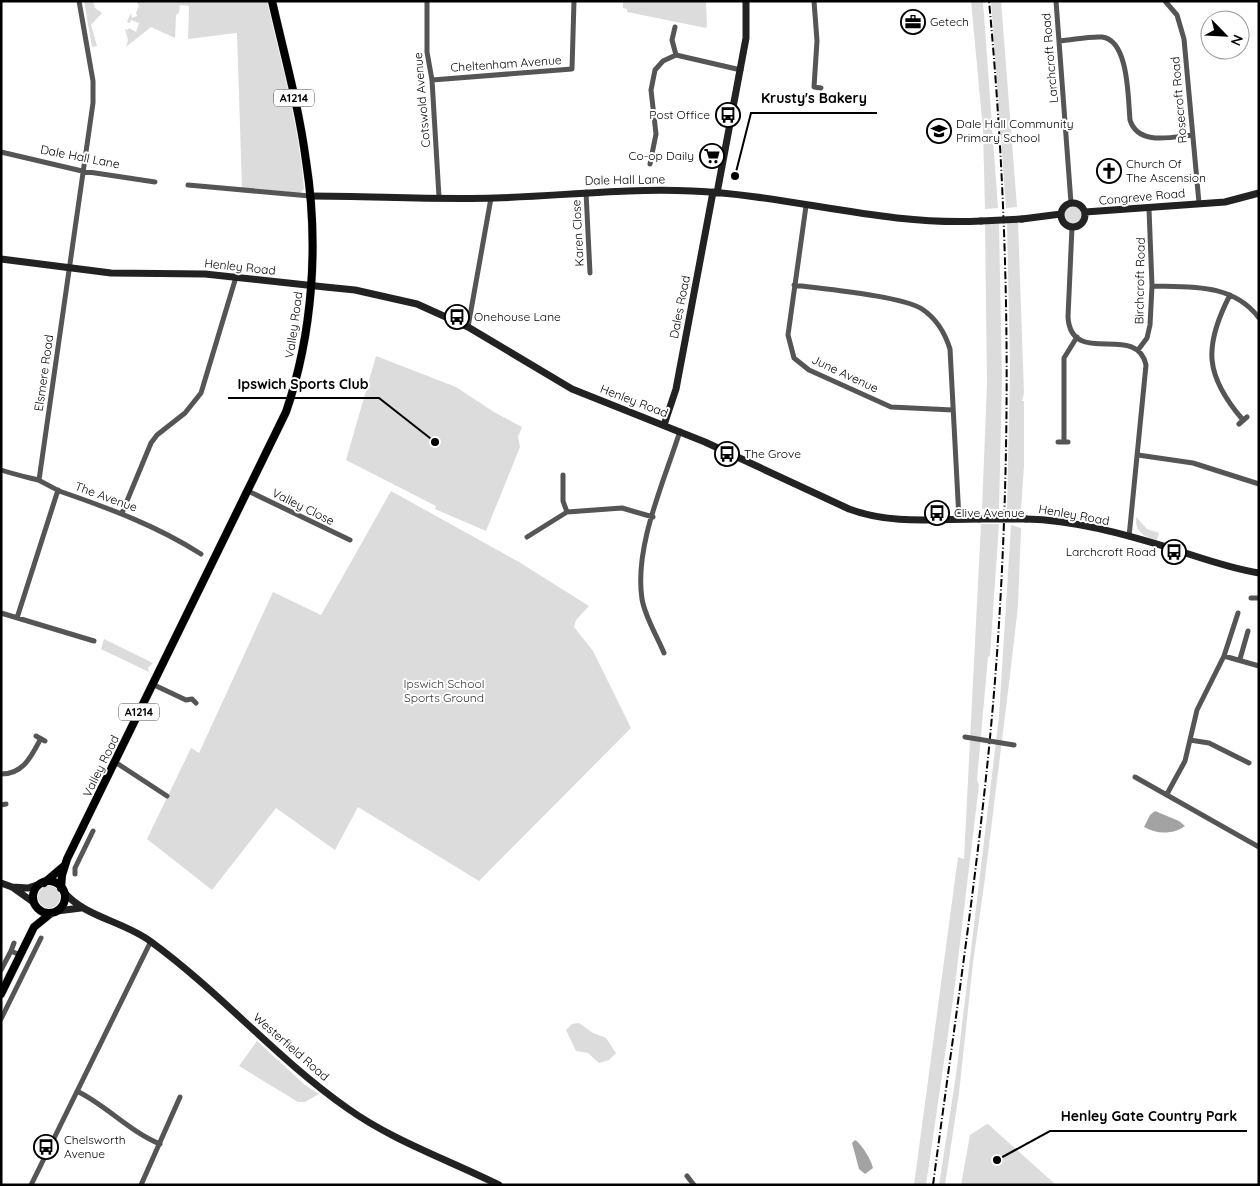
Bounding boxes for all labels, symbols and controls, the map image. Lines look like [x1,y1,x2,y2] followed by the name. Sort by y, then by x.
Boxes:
[900,9,926,35] office icon: Getech
[1200,10,1250,60] north arrow
[1038,12,1061,104] street label: Larchcroft Road
[930,14,969,29] place label: Getech
[1227,32,1247,49] text: N
[410,52,433,148] street label: Cotswold Avenue
[450,52,562,75] street label: Cheltenham Avenue
[1167,56,1190,144] street label: Rosecroft Road
[751,84,877,113] callout: Krusty's Bakery
[761,89,867,107] text: Krusty's Bakery
[274,90,314,106] road number: A1214
[715,102,741,128] bus stop icon: Post Office
[649,107,710,122] place label: Post Office
[956,116,1074,145] place label: Dale Hall Community Primary School
[926,118,952,144] school or university icon: Dale Hall Community Primary School
[39,141,121,172] street label: Dale Hall Lane
[699,143,725,169] supermarket icon: Co-op Daily
[629,148,694,163] place label: Co-op Daily
[1126,156,1206,185] place label: Church Of The Ascension
[1096,158,1122,184] church icon: Church Of The Ascension
[585,171,666,188] street label: Dale Hall Lane
[1098,185,1186,208] street label: Congreve Road
[568,199,587,267] street label: Karen Close
[1131,237,1148,325] street label: Birchcroft Road
[204,255,276,278] street label: Henley Road
[666,274,693,340] street label: Dales Road
[281,291,306,359] street label: Valley Road
[444,304,470,330] bus stop icon: Onehouse Lane
[474,309,561,324] place label: Onehouse Lane
[31,334,56,412] street label: Elsmere Road
[810,352,881,396] street label: June Avenue
[228,369,379,398] callout: Ipswich Sports Club
[238,375,369,393] text: Ipswich Sports Club
[598,381,670,420] street label: Henley Road
[714,441,740,467] bus stop icon: The Grove
[744,446,801,461] place label: The Grove
[73,478,140,515] street label: The Avenue
[270,485,337,528] street label: Valley Close
[924,500,950,526] bus stop icon: Clive Avenue
[1038,501,1111,528] street label: Henley Road
[954,505,1025,520] place label: Clive Avenue
[1161,539,1187,565] bus stop icon: Larchcroft Road
[1066,544,1156,559] place label: Larchcroft Road
[404,676,484,705] park label: Ipswich School Sports Ground
[119,704,159,720] road number: A1214
[79,732,122,799] street label: Valley Road
[250,1010,332,1084] street label: Westerfield Road
[1050,1102,1247,1131] callout: Henley Gate Country Park
[1061,1107,1237,1125] text: Henley Gate Country Park
[64,1132,126,1161] place label: Chelsworth Avenue
[33,1134,59,1160] bus stop icon: Chelsworth Avenue

